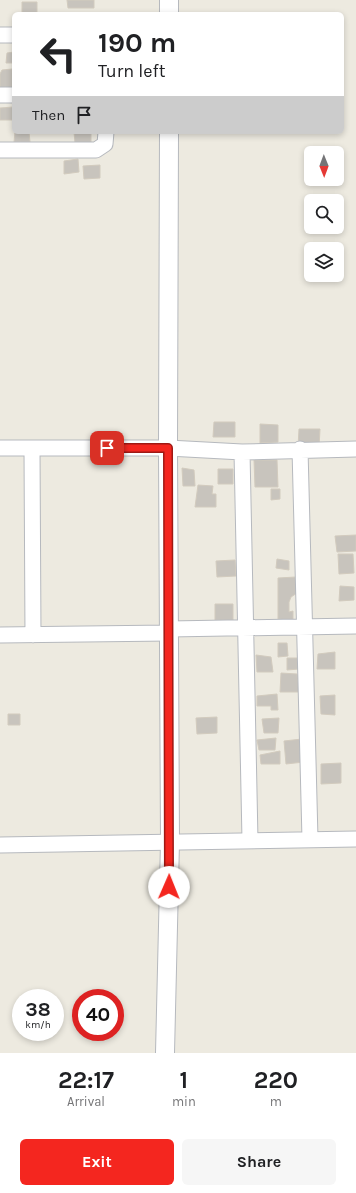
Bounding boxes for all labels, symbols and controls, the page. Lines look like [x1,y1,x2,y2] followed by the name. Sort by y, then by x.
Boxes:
[98,26,176,59] text: 190 m
[32,28,84,80] icon: left
[98,60,166,82] text: Turn left
[73,104,95,126] icon: arrive
[32,106,65,124] text: Then
[304,146,344,186] north arrow
[304,146,344,282] map controls
[304,194,344,234] button: search
[304,242,344,282] button: layers
[90,431,124,465] pin
[96,437,118,459] icon: arrive
[148,866,190,908] position arrow
[72,989,124,1041] speed limit sign: 40
[25,998,51,1021] text: 38
[25,1019,51,1031] text: km/h
[58,1066,114,1094] text: 22:17
[180,1066,188,1094] text: 1
[254,1066,298,1094] text: 220
[67,1094,105,1109] text: Arrival
[172,1094,196,1109] text: min
[270,1094,282,1109] text: m
[20,1139,174,1185] button: Exit
[182,1139,336,1185] button: Share

